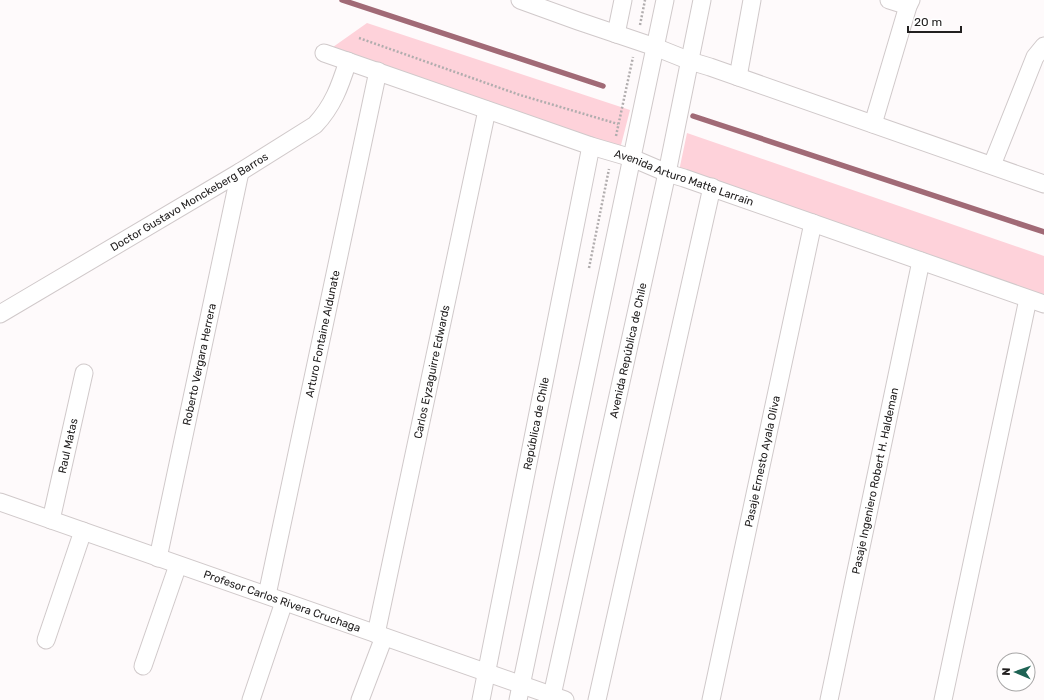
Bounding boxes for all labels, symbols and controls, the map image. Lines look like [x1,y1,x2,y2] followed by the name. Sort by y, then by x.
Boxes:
[908,8,961,34] scale bar
[914,15,942,29] text: 20 m
[613,147,755,208] street label: Avenida Arturo Matte Larrain
[108,149,271,254] street label: Doctor Gustavo Monckeberg Barros
[303,269,342,399] street label: Arturo Fontaine Aldunate
[607,282,649,419] street label: Avenida República de Chile
[180,302,218,427] street label: Roberto Vergara Herrera
[411,303,452,440] street label: Carlos Eyzaguirre Edwards
[520,376,551,471] street label: República de Chile
[849,386,901,575] street label: Pasaje Ingeniero Robert H. Haldeman
[742,394,782,528] street label: Pasaje Ernesto Ayala Oliva
[55,417,80,475] street label: Raul Matas
[202,567,363,634] street label: Profesor Carlos Rivera Cruchaga
[996,652,1036,692] north arrow
[1000,667,1013,676] text: N

